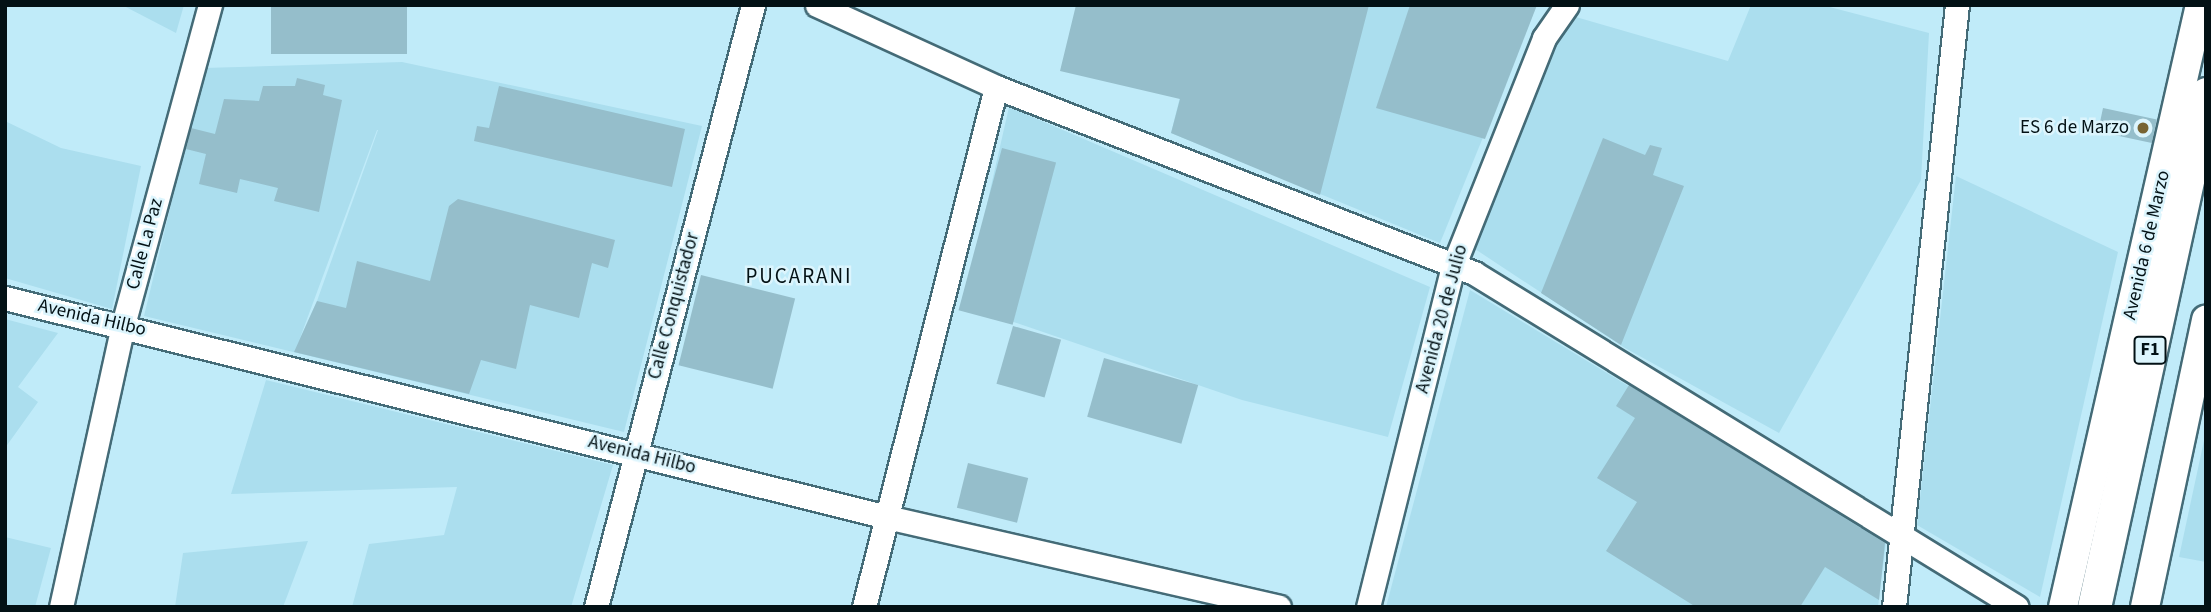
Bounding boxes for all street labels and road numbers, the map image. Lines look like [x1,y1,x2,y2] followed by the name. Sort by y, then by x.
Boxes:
[2119,168,2175,322] street label: Avenida 6 de Marzo
[122,196,168,292] street label: Calle La Paz
[643,230,705,382] street label: Calle Conquistador
[1411,242,1473,396] street label: Avenida 20 de Julio
[36,295,148,341] street label: Avenida Hilbo
[2132,336,2168,364] road number: F1
[586,431,698,479] street label: Avenida Hilbo

